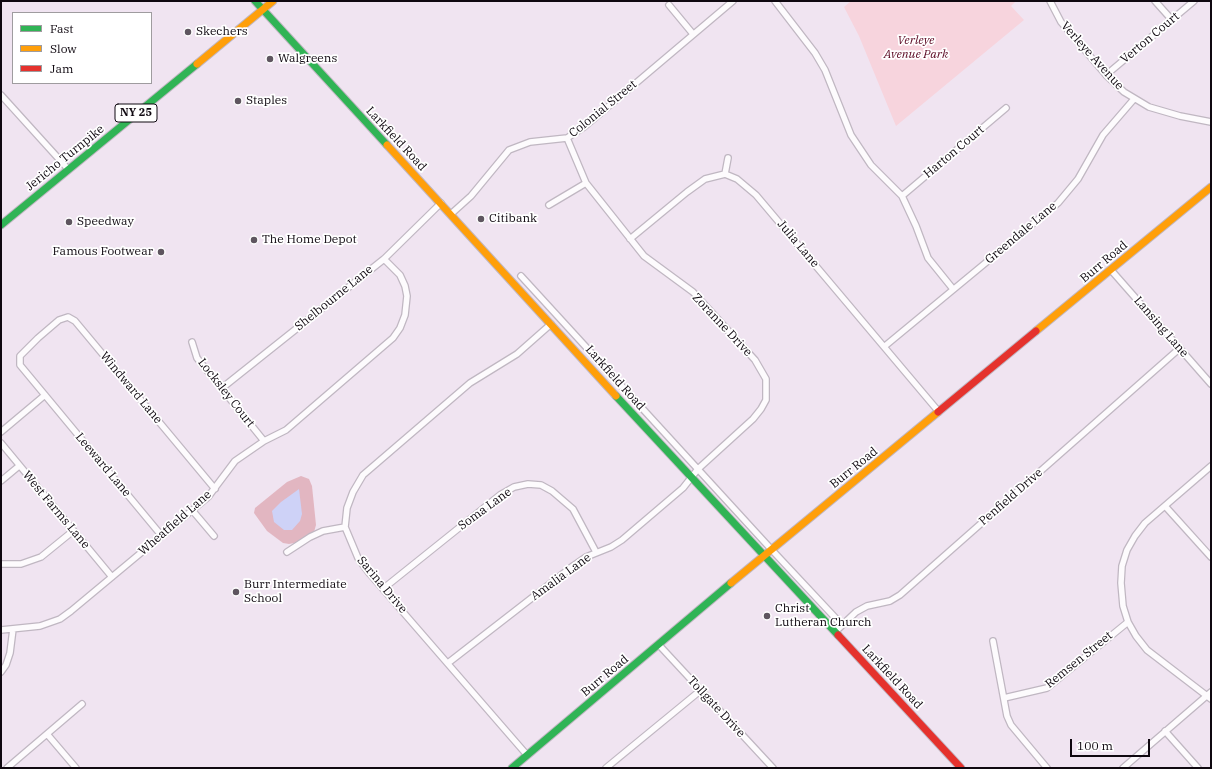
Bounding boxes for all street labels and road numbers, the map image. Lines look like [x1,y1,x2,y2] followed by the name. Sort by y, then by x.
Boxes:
[1118,9,1182,67] street label: Verton Court
[1058,19,1126,93] street label: Verleye Avenue
[566,77,640,141] street label: Colonial Street
[115,104,157,122] road number: NY 25
[363,104,429,174] street label: Larkfield Road
[23,122,107,194] street label: Jericho Turnpike
[921,123,987,181] street label: Harton Court
[982,199,1060,267] street label: Greendale Lane
[774,217,822,271] street label: Julia Lane
[1077,238,1131,286] street label: Burr Road
[292,262,376,334] street label: Shelbourne Lane
[689,290,755,360] street label: Zoranne Drive
[1131,294,1191,360] street label: Lansing Lane
[582,343,648,413] street label: Larkfield Road
[97,349,165,427] street label: Windward Lane
[195,356,257,430] street label: Locksley Court
[72,430,134,500] street label: Leeward Lane
[827,444,881,492] street label: Burr Road
[976,466,1046,528] street label: Penfield Drive
[19,468,93,552] street label: West Farms Lane
[456,485,514,533] street label: Soma Lane
[136,487,214,559] street label: Wheatfield Lane
[528,550,594,604] street label: Amalia Lane
[354,554,410,616] street label: Sarina Drive
[1043,629,1115,691] street label: Remsen Street
[859,642,925,712] street label: Larkfield Road
[578,652,632,700] street label: Burr Road
[684,674,748,740] street label: Tollgate Drive

